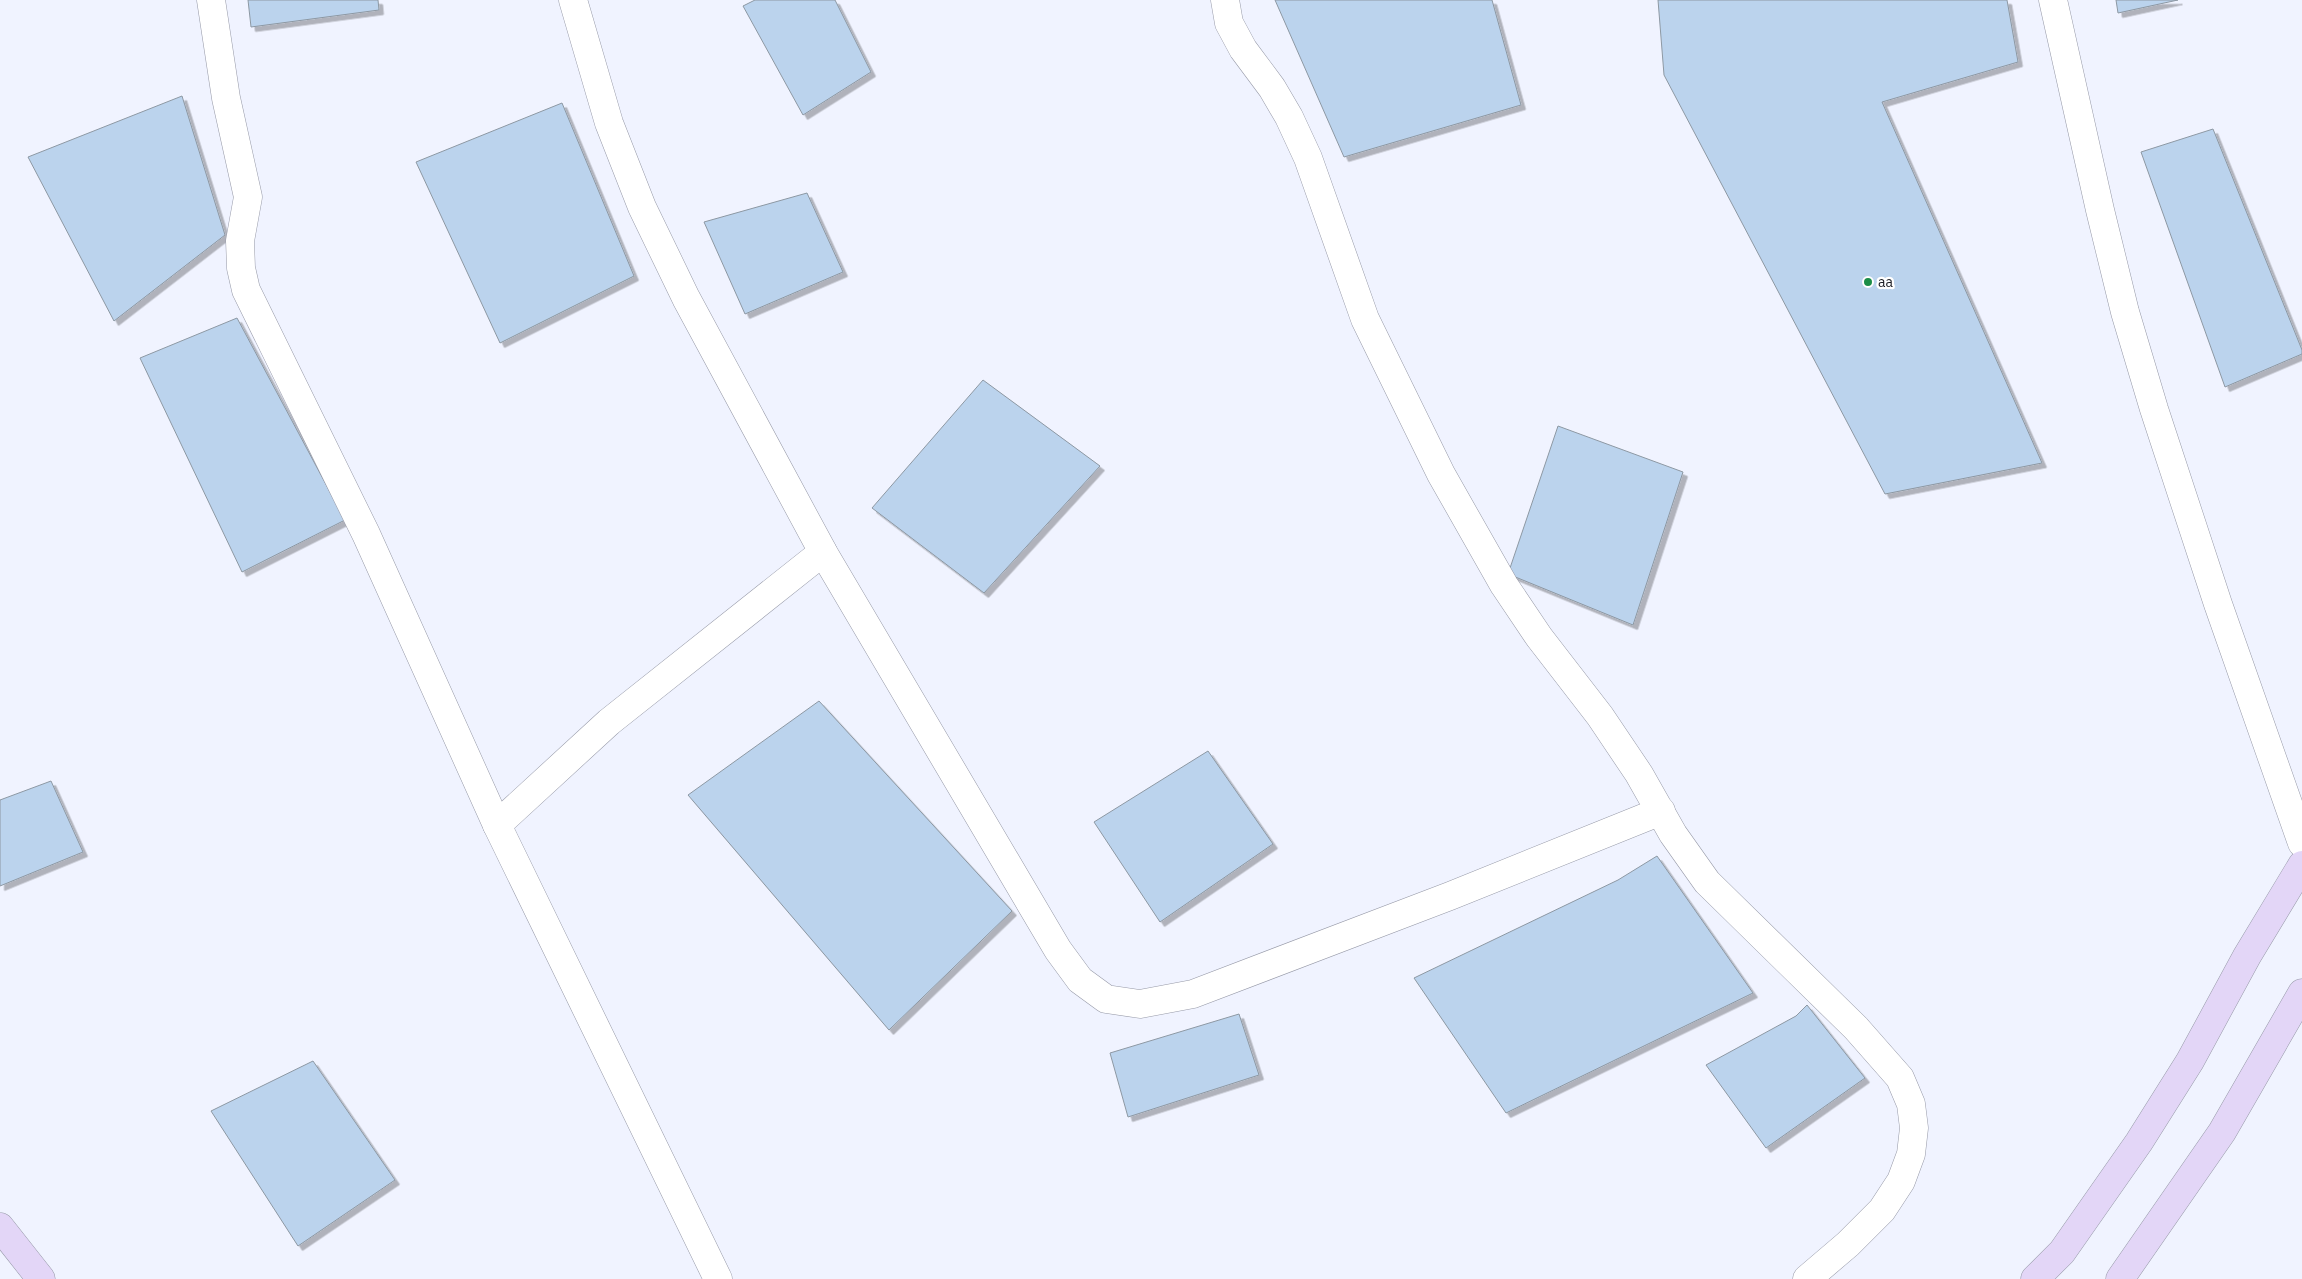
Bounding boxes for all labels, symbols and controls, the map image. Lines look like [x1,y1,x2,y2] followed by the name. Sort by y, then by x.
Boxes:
[1878,273,1893,291] place label: aa
[1862,276,1874,288] marker: aa

